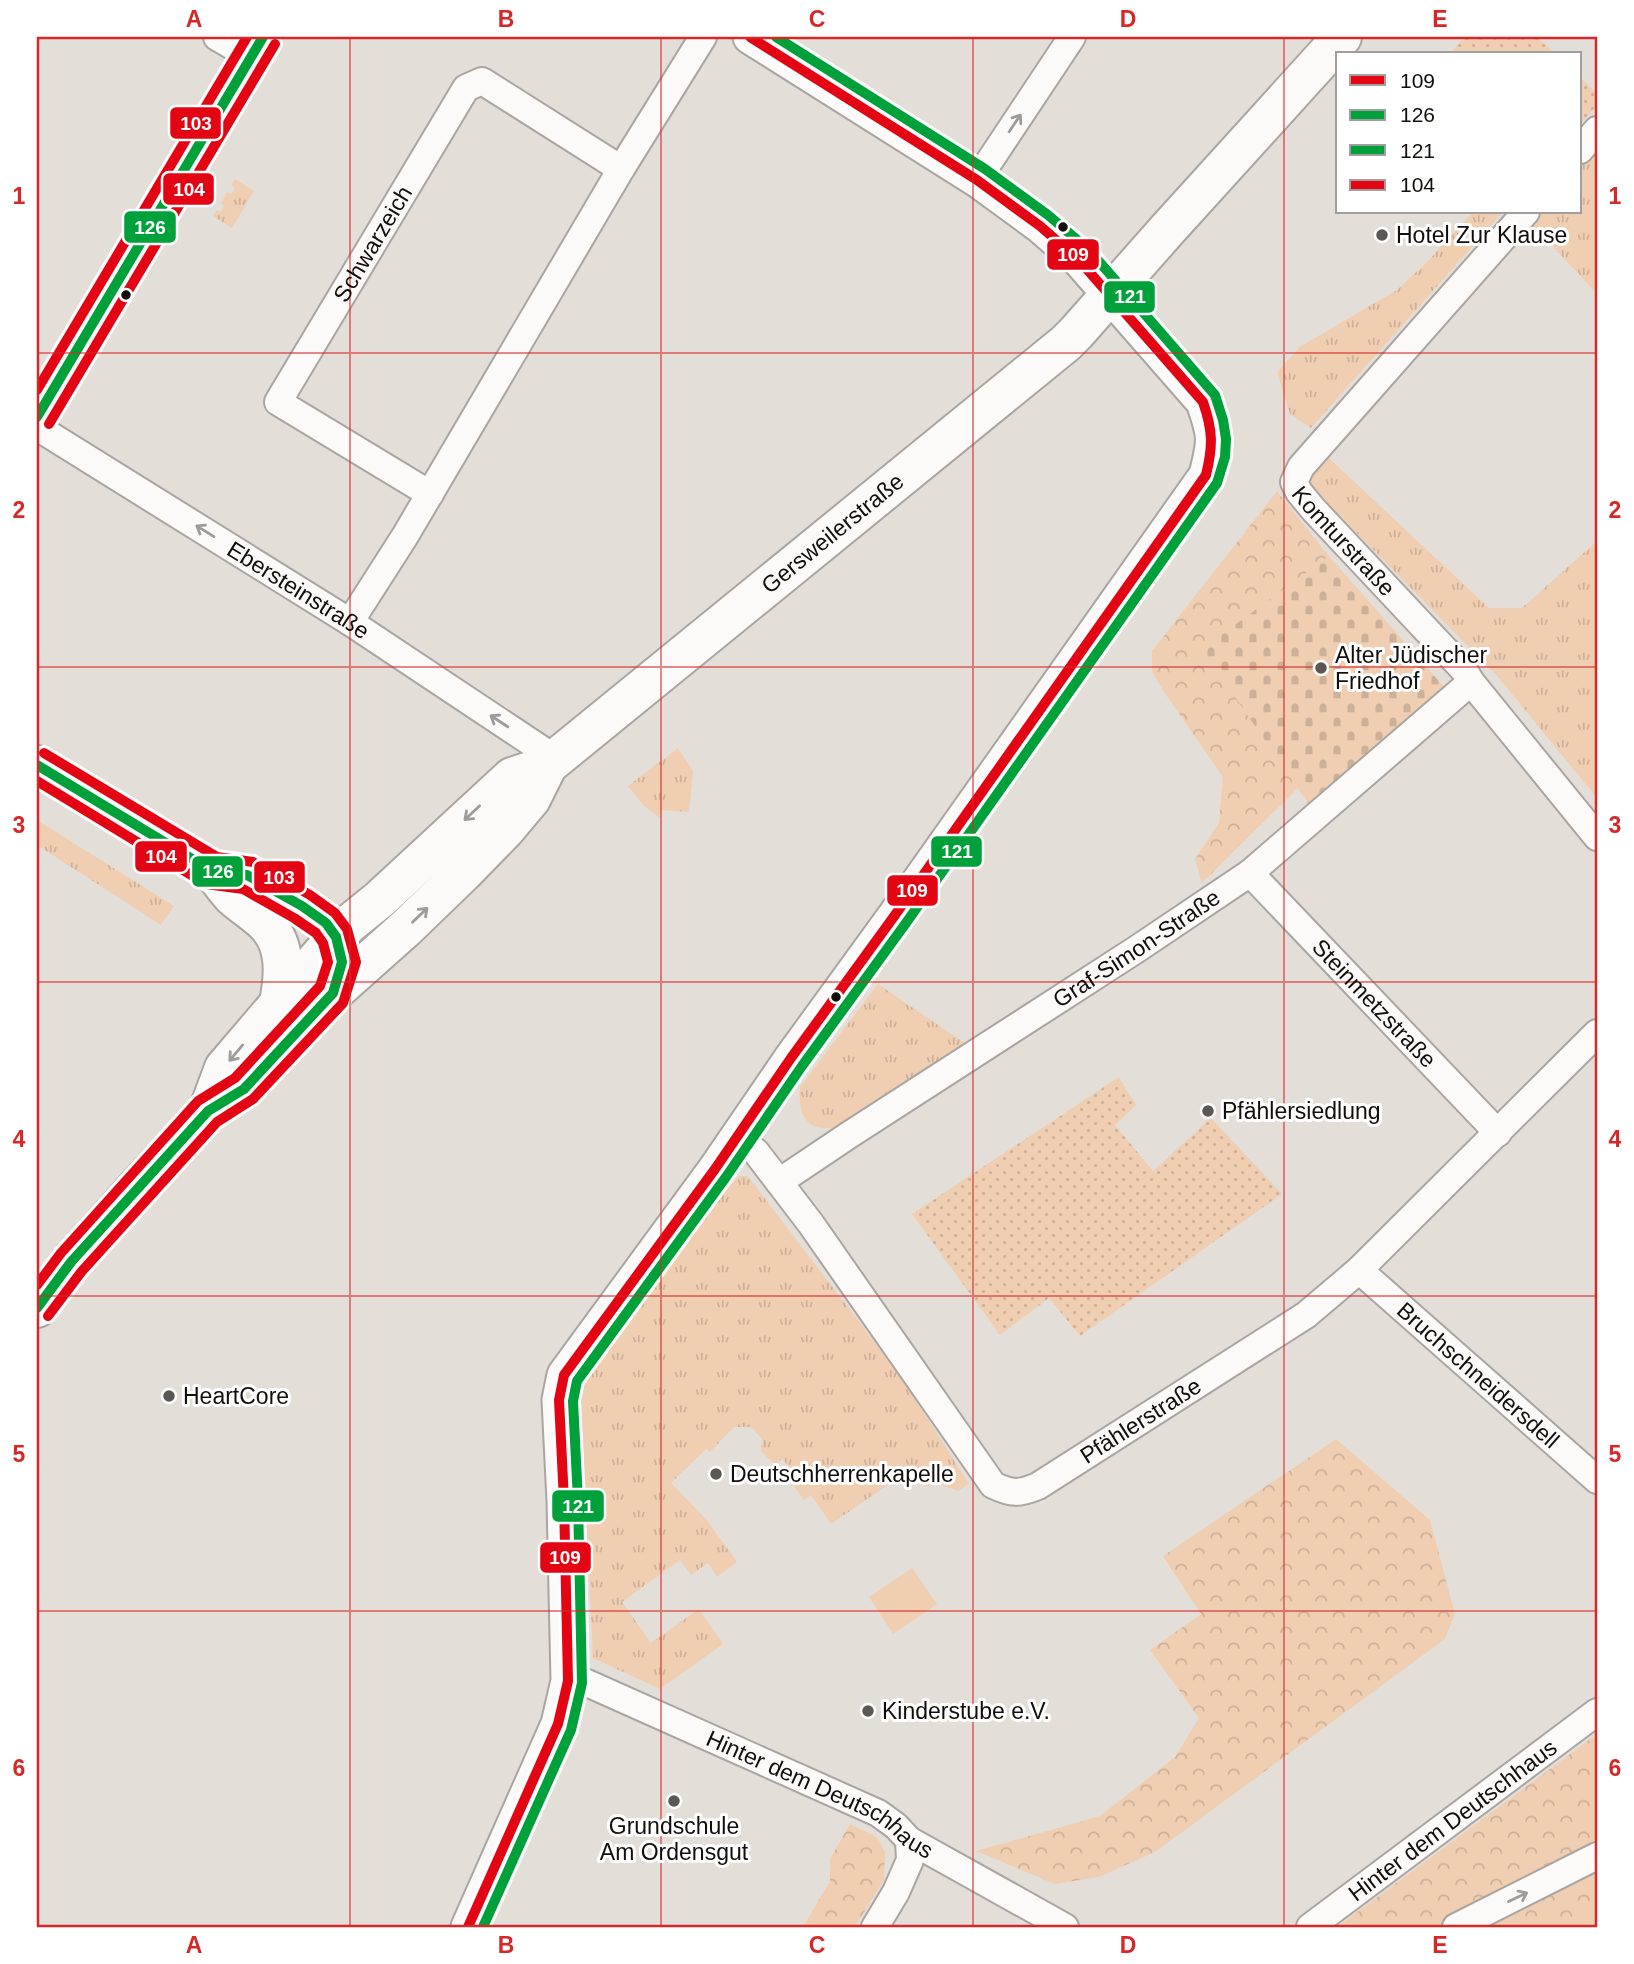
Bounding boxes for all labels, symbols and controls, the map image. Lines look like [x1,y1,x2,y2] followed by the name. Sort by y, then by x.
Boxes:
[186,6,202,32] text: A
[498,6,514,32] text: B
[809,6,825,32] text: C
[1120,6,1136,32] text: D
[1432,6,1448,32] text: E
[1336,52,1582,214] legend
[1400,69,1435,92] text: 109
[1400,103,1435,126] text: 126
[169,106,222,140] line badge: 103
[180,113,212,134] text: 103
[1008,114,1022,134] one-way arrow
[1400,139,1435,162] text: 121
[162,172,215,206] line badge: 104
[1400,173,1435,196] text: 104
[173,179,205,200] text: 104
[328,181,417,306] street label: Schwarzeich
[13,183,26,209] text: 1
[1609,183,1622,209] text: 1
[123,210,177,244] line badge: 126
[134,217,166,238] text: 126
[1056,220,1070,234] unlabelled marker
[1396,222,1567,248] place label: Hotel Zur Klause
[1374,227,1390,243] marker: Hotel Zur Klause
[1046,238,1100,271] line badge: 109
[1057,244,1089,265] text: 109
[1103,280,1156,314] line badge: 121
[1114,286,1146,307] text: 121
[119,288,133,302] unlabelled marker
[756,468,909,599] street label: Gersweilerstraße
[1287,481,1400,601] street label: Komturstraße
[13,497,25,523] text: 2
[1609,497,1621,523] text: 2
[196,523,216,537] one-way arrow
[223,536,374,644] street label: Ebersteinstraße
[1335,642,1487,694] place label: Alter Jüdischer Friedhof
[1313,660,1329,676] marker: Alter Jüdischer Friedhof
[490,714,509,728] one-way arrow
[464,805,481,822] one-way arrow
[13,812,25,838] text: 3
[1609,812,1621,838] text: 3
[930,835,983,868] line badge: 121
[134,840,188,873] line badge: 104
[941,841,973,862] text: 121
[145,846,177,867] text: 104
[191,855,244,888] line badge: 126
[253,860,306,894] line badge: 103
[202,861,234,882] text: 126
[263,867,295,888] text: 103
[886,874,939,907] line badge: 109
[896,880,928,901] text: 109
[1048,884,1225,1013] street label: Graf-Simon-Straße
[411,907,428,924] one-way arrow
[1307,934,1441,1073] street label: Steinmetzstraße
[829,990,843,1004] unlabelled marker
[228,1044,244,1062] one-way arrow
[1222,1098,1381,1124] place label: Pfählersiedlung
[1200,1103,1216,1119] marker: Pfählersiedlung
[13,1126,26,1152] text: 4
[1609,1126,1622,1152] text: 4
[1392,1297,1565,1454] street label: Bruchschneidersdell
[1075,1372,1206,1469] street label: Pfählerstraße
[183,1383,289,1409] place label: HeartCore
[161,1388,177,1404] marker: HeartCore
[13,1441,26,1467] text: 5
[1609,1441,1622,1467] text: 5
[730,1461,954,1487] place label: Deutschherrenkapelle
[708,1466,724,1482] marker: Deutschherrenkapelle
[551,1489,605,1523] line badge: 121
[562,1496,594,1517] text: 121
[539,1541,592,1574] line badge: 109
[549,1547,581,1568] text: 109
[882,1698,1050,1724] place label: Kinderstube e.V.
[860,1703,876,1719] marker: Kinderstube e.V.
[702,1725,938,1864] street label: Hinter dem Deutschhaus
[1343,1734,1562,1907] street label: Hinter dem Deutschhaus
[13,1755,25,1781] text: 6
[1609,1755,1621,1781] text: 6
[666,1793,682,1809] marker: Grundschule Am Ordensgut
[600,1813,749,1865] place label: Grundschule Am Ordensgut
[1507,1890,1528,1904] one-way arrow
[186,1932,202,1958] text: A
[498,1932,514,1958] text: B
[809,1932,825,1958] text: C
[1120,1932,1136,1958] text: D
[1432,1932,1448,1958] text: E

